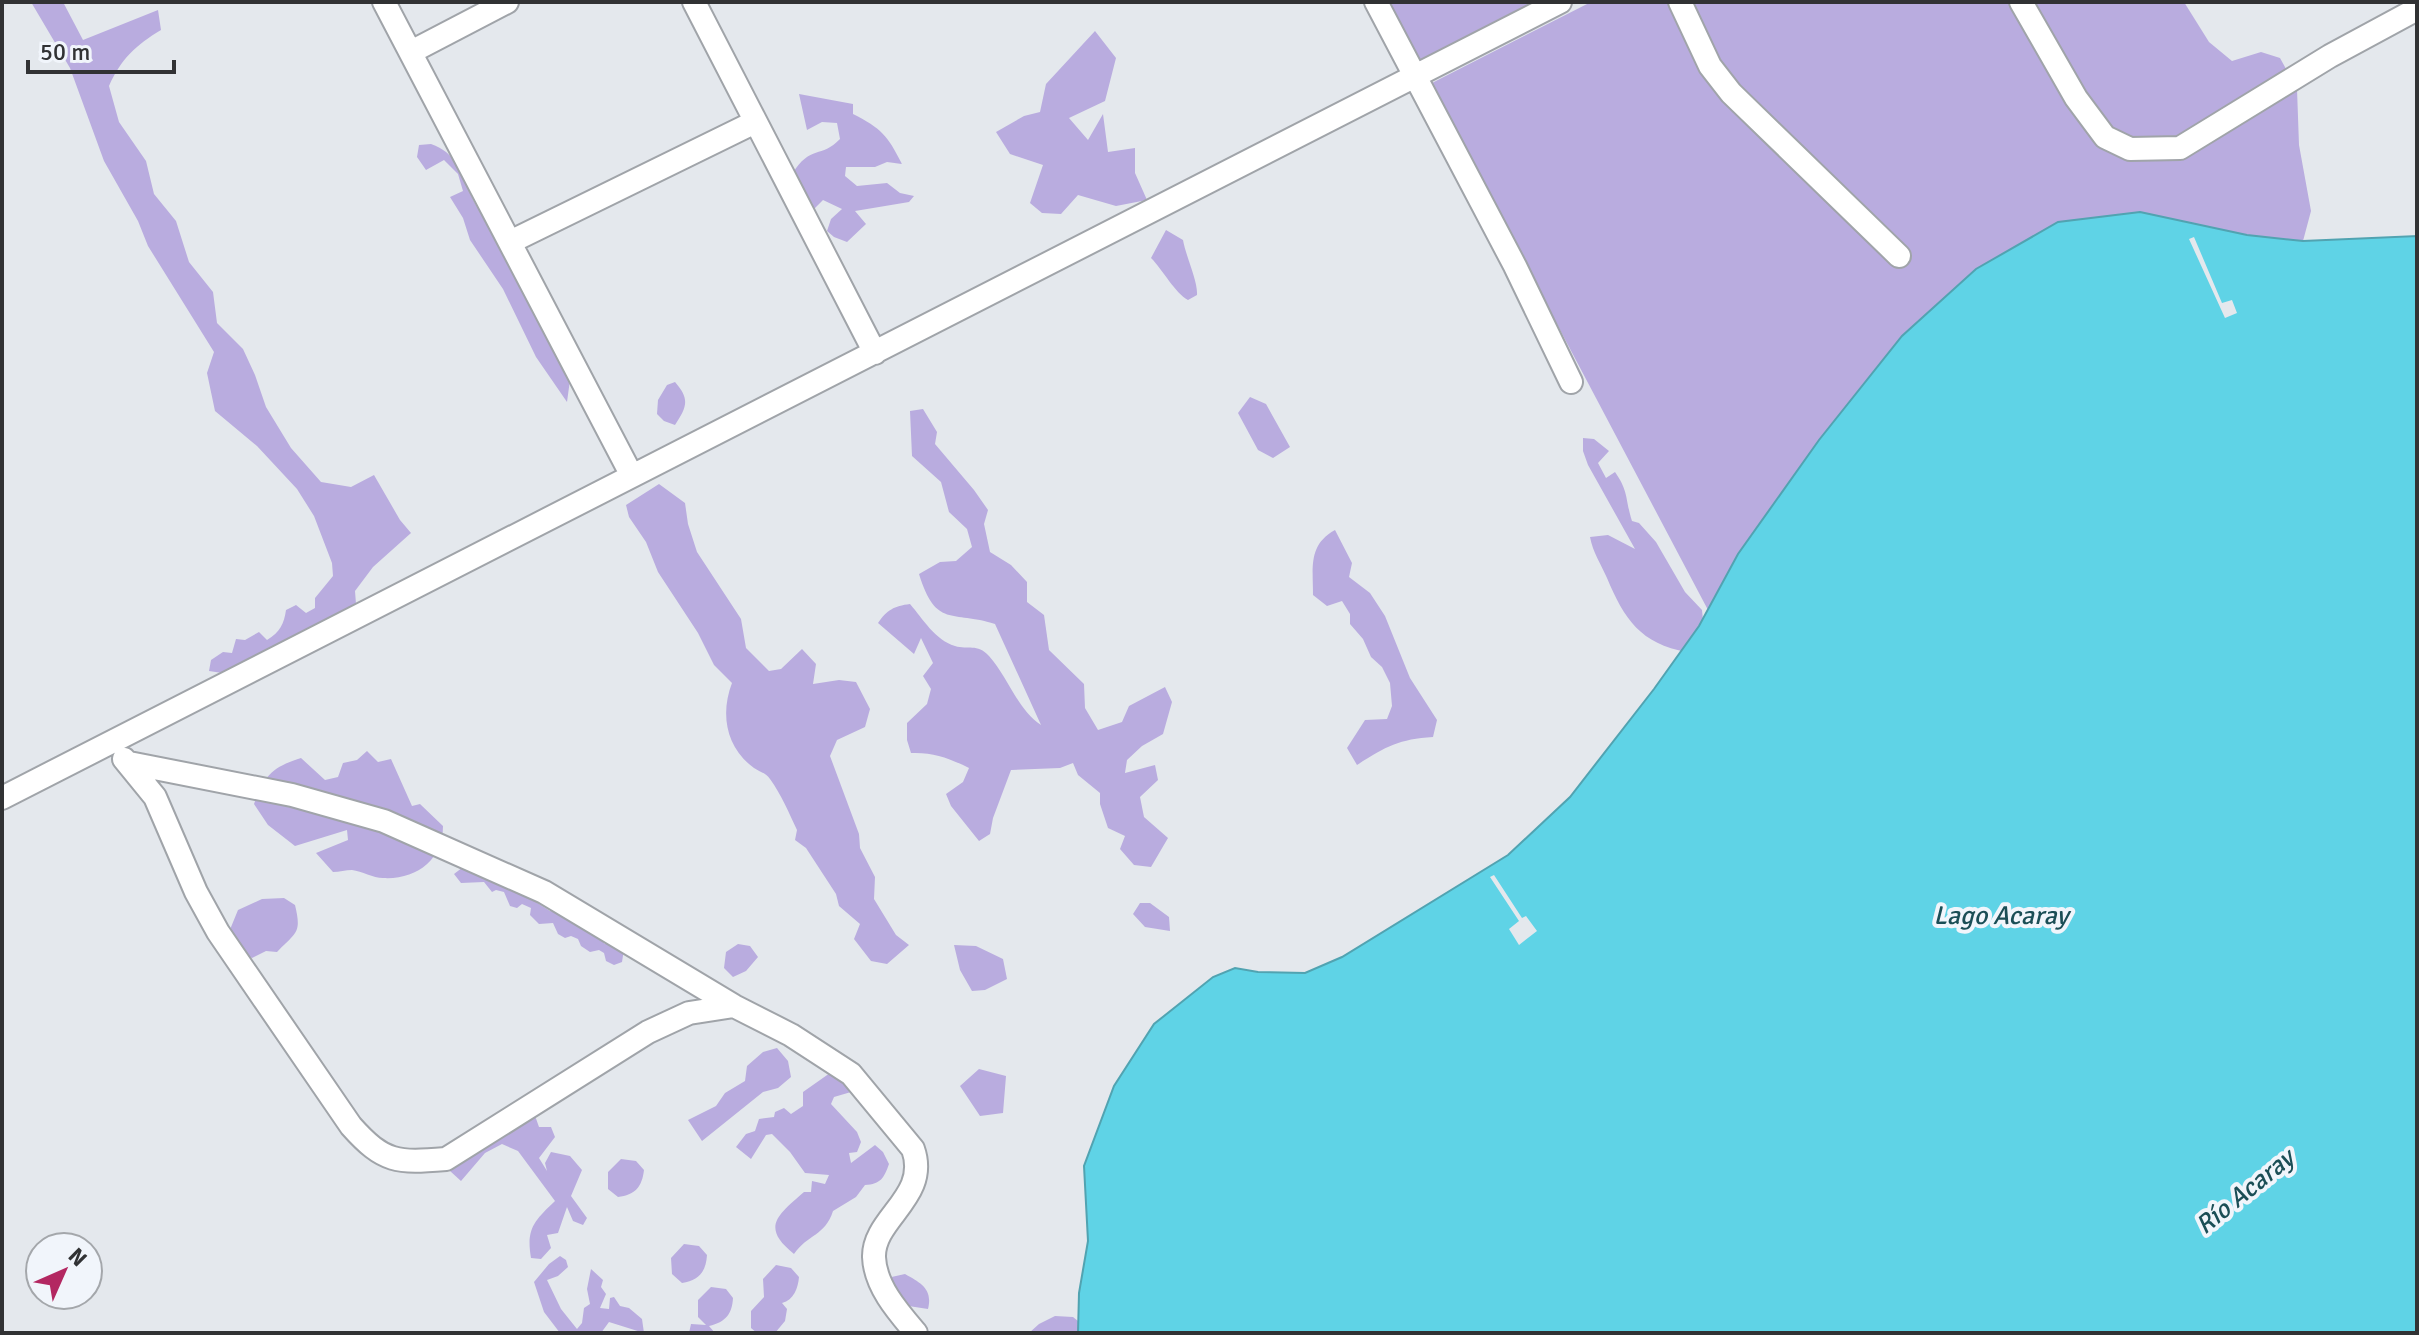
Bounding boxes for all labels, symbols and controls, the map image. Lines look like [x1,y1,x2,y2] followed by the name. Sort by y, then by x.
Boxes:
[28,24,174,74] scale bar
[40,37,90,67] text: 50 m
[1934,900,2071,932] water label: Lago Acaray
[2189,1141,2303,1241] water label: Río Acaray
[24,1231,104,1311] north arrow
[63,1242,93,1272] text: N

